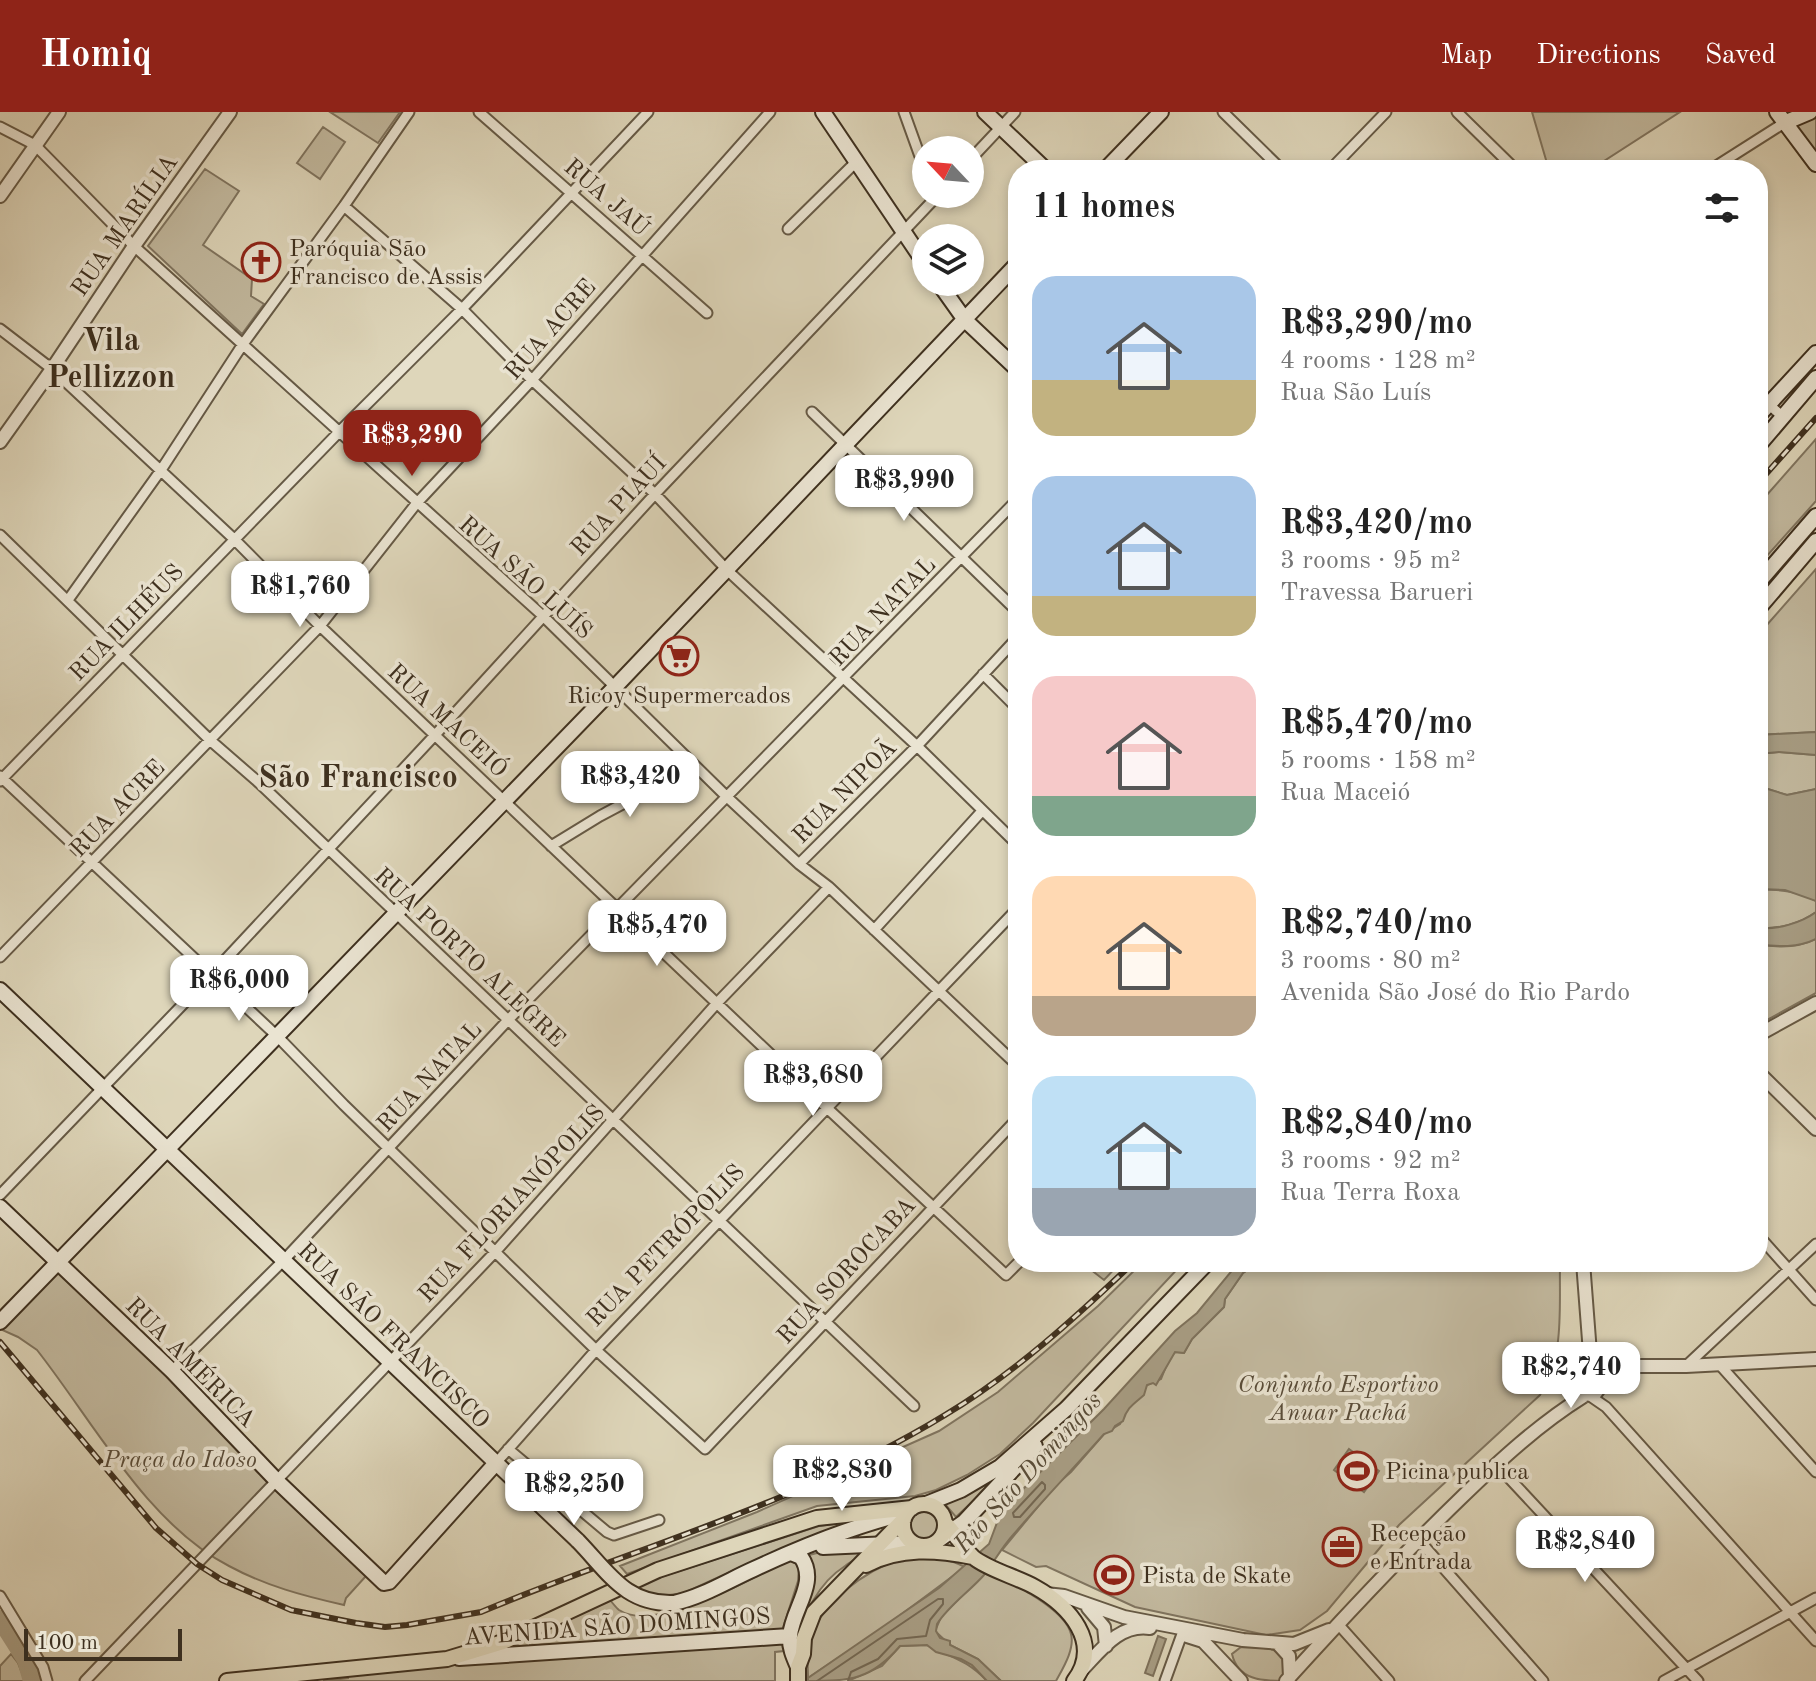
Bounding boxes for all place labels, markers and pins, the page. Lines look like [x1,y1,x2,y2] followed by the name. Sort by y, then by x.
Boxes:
[289,238,483,290] place label: Paróquia São Francisco de Assis
[240,241,282,283] church icon: Paróquia São Francisco de Assis
[338,410,486,478] pin: R$3,290
[830,455,978,523] pin: R$3,990
[226,561,374,629] pin: R$1,760
[658,635,700,677] supermarket icon: Ricoy Supermercados
[567,685,791,709] place label: Ricoy Supermercados
[556,751,704,819] pin: R$3,420
[583,900,731,968] pin: R$5,470
[165,955,313,1023] pin: R$6,000
[739,1050,887,1118] pin: R$3,680
[1497,1342,1645,1410] pin: R$2,740
[768,1445,916,1513] pin: R$2,830
[1336,1450,1378,1492] sports icon: Picina publica
[500,1459,648,1527] pin: R$2,250
[1385,1461,1529,1485] place label: Picina publica
[1511,1516,1659,1584] pin: R$2,840
[1370,1523,1472,1575] place label: Recepção e Entrada
[1321,1526,1363,1568] office icon: Recepção e Entrada
[1093,1554,1135,1596] sports icon: Pista de Skate
[1142,1565,1291,1589] place label: Pista de Skate

